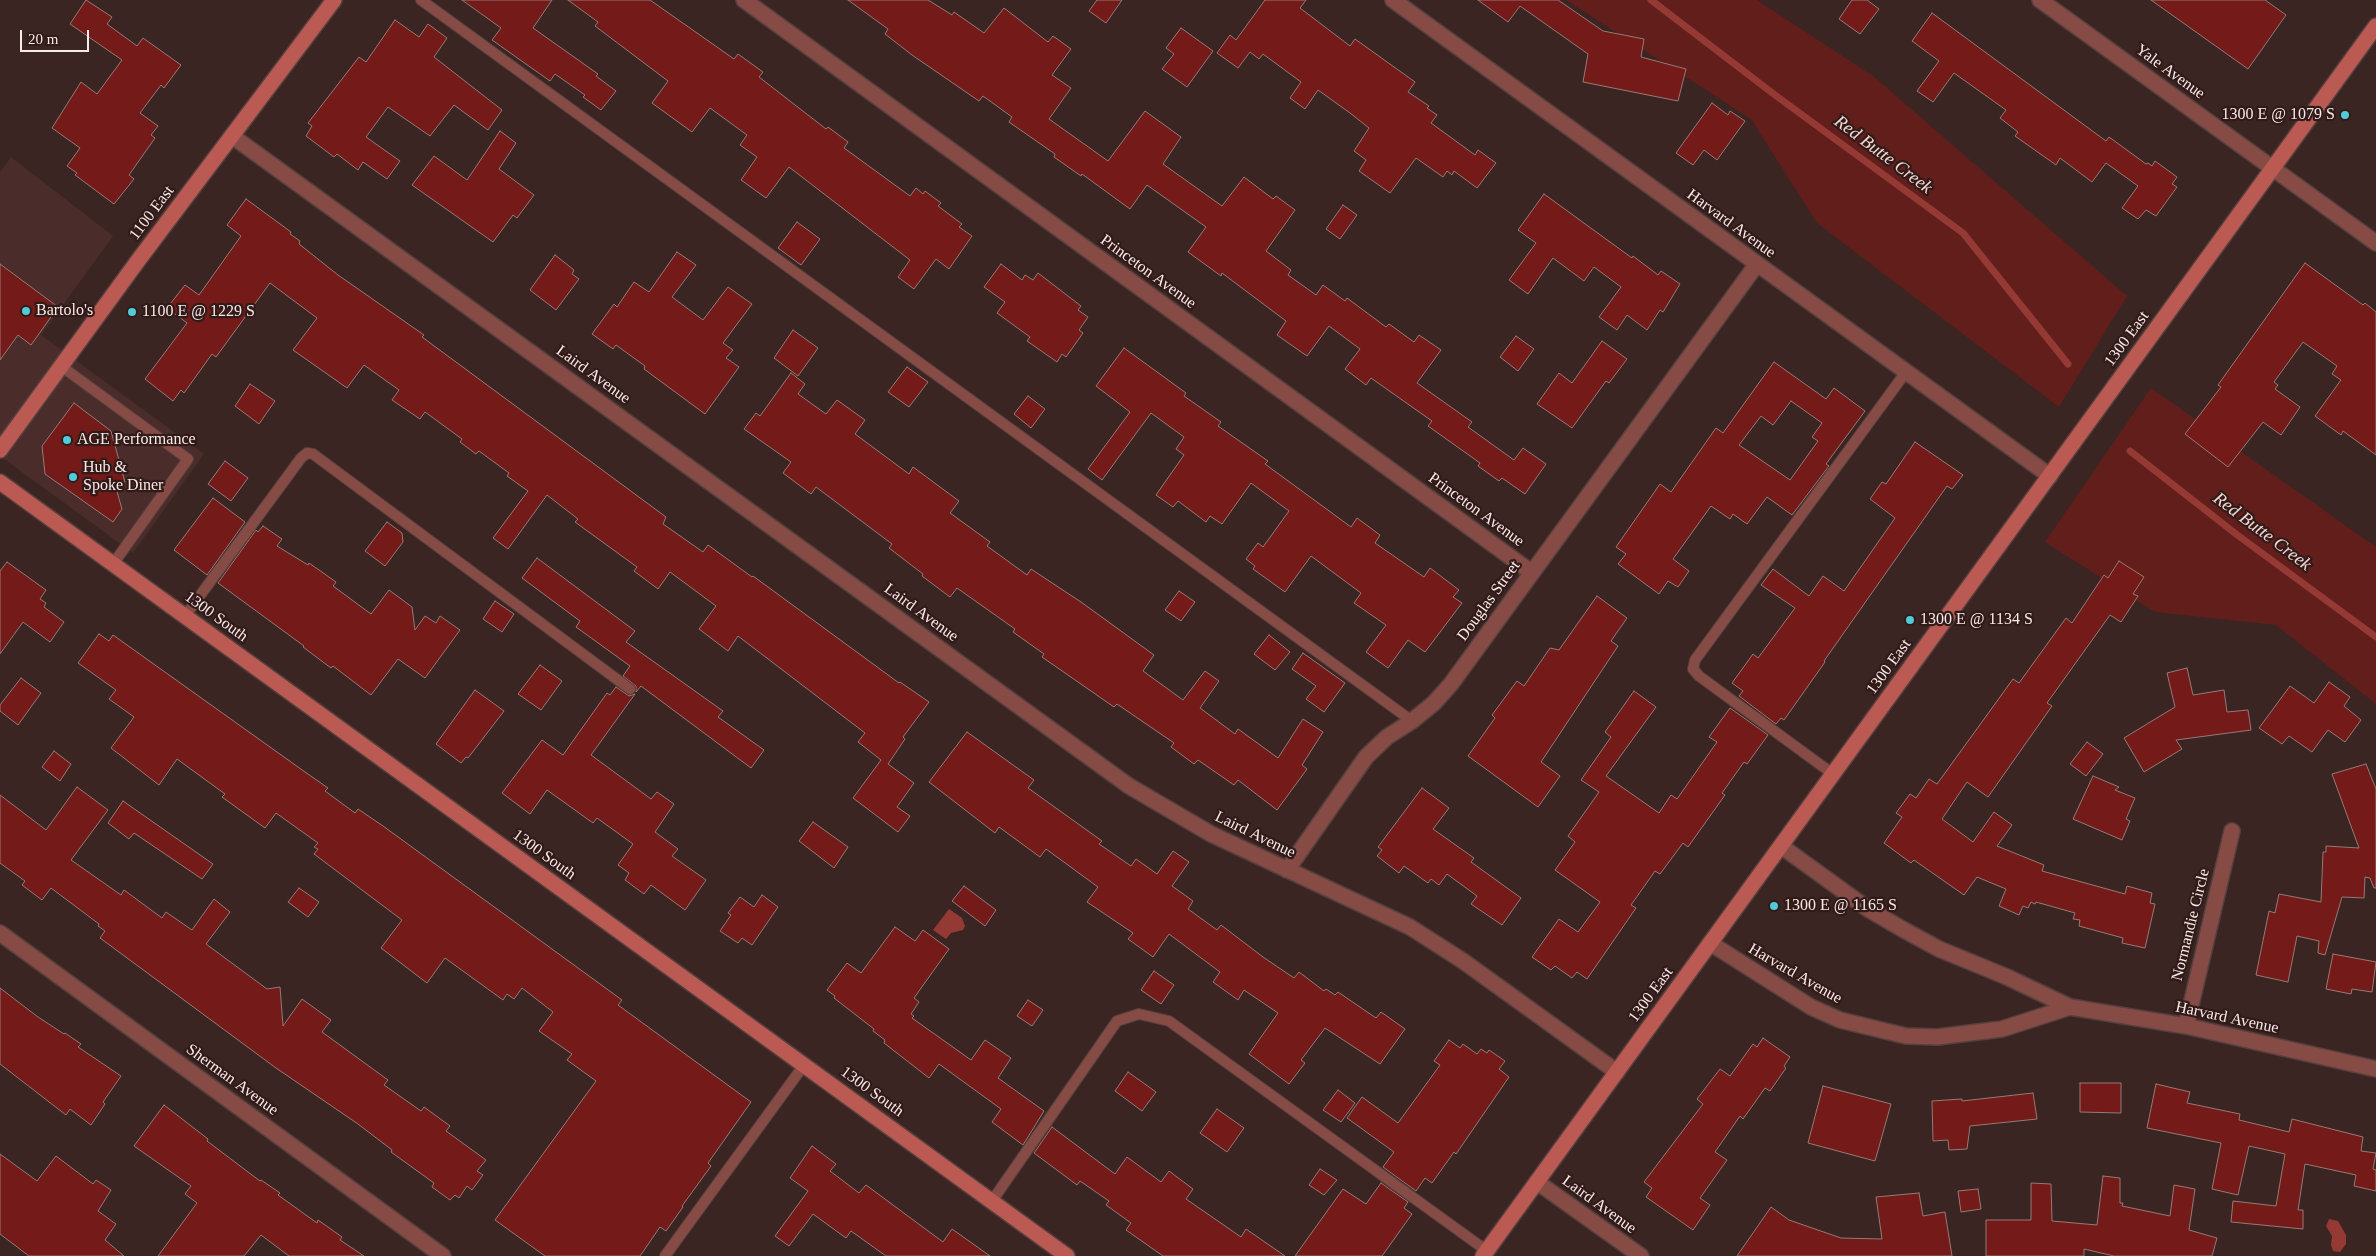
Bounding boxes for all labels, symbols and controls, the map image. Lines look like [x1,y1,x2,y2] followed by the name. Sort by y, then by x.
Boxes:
[22,20,91,52] scale bar
[28,31,58,47] text: 20 m
[2132,40,2208,104] street label: Yale Avenue
[2222,105,2335,125] place label: 1300 E @ 1079 S
[2339,109,2351,121] marker: 1300 E @ 1079 S
[1830,111,1936,199] water label: Red Butte Creek
[125,182,179,244] street label: 1100 East
[1683,185,1779,263] street label: Harvard Avenue
[1096,231,1200,313] street label: Princeton Avenue
[36,301,93,321] place label: Bartolo's
[142,302,255,322] place label: 1100 E @ 1229 S
[20,305,32,317] marker: Bartolo's
[126,306,138,318] marker: 1100 E @ 1229 S
[2101,308,2153,370] street label: 1300 East
[552,342,634,408] street label: Laird Avenue
[77,430,196,450] place label: AGE Performance
[61,434,73,446] marker: AGE Performance
[83,458,163,496] place label: Hub & Spoke Diner
[1424,469,1528,551] street label: Princeton Avenue
[67,471,79,483] marker: Hub & Spoke Diner
[2209,488,2315,576] water label: Red Butte Creek
[1453,557,1525,645] street label: Douglas Street
[880,580,962,646] street label: Laird Avenue
[181,588,251,646] street label: 1300 South
[1920,610,2033,630] place label: 1300 E @ 1134 S
[1904,614,1916,626] marker: 1300 E @ 1134 S
[1863,636,1915,698] street label: 1300 East
[1212,807,1298,863] street label: Laird Avenue
[509,826,579,884] street label: 1300 South
[2168,867,2214,983] street label: Normandie Circle
[1784,896,1897,916] place label: 1300 E @ 1165 S
[1768,900,1780,912] marker: 1300 E @ 1165 S
[1745,939,1845,1009] street label: Harvard Avenue
[1625,964,1677,1026] street label: 1300 East
[2174,998,2280,1038] street label: Harvard Avenue
[182,1040,282,1120] street label: Sherman Avenue
[837,1063,907,1121] street label: 1300 South
[1558,1172,1640,1238] street label: Laird Avenue

